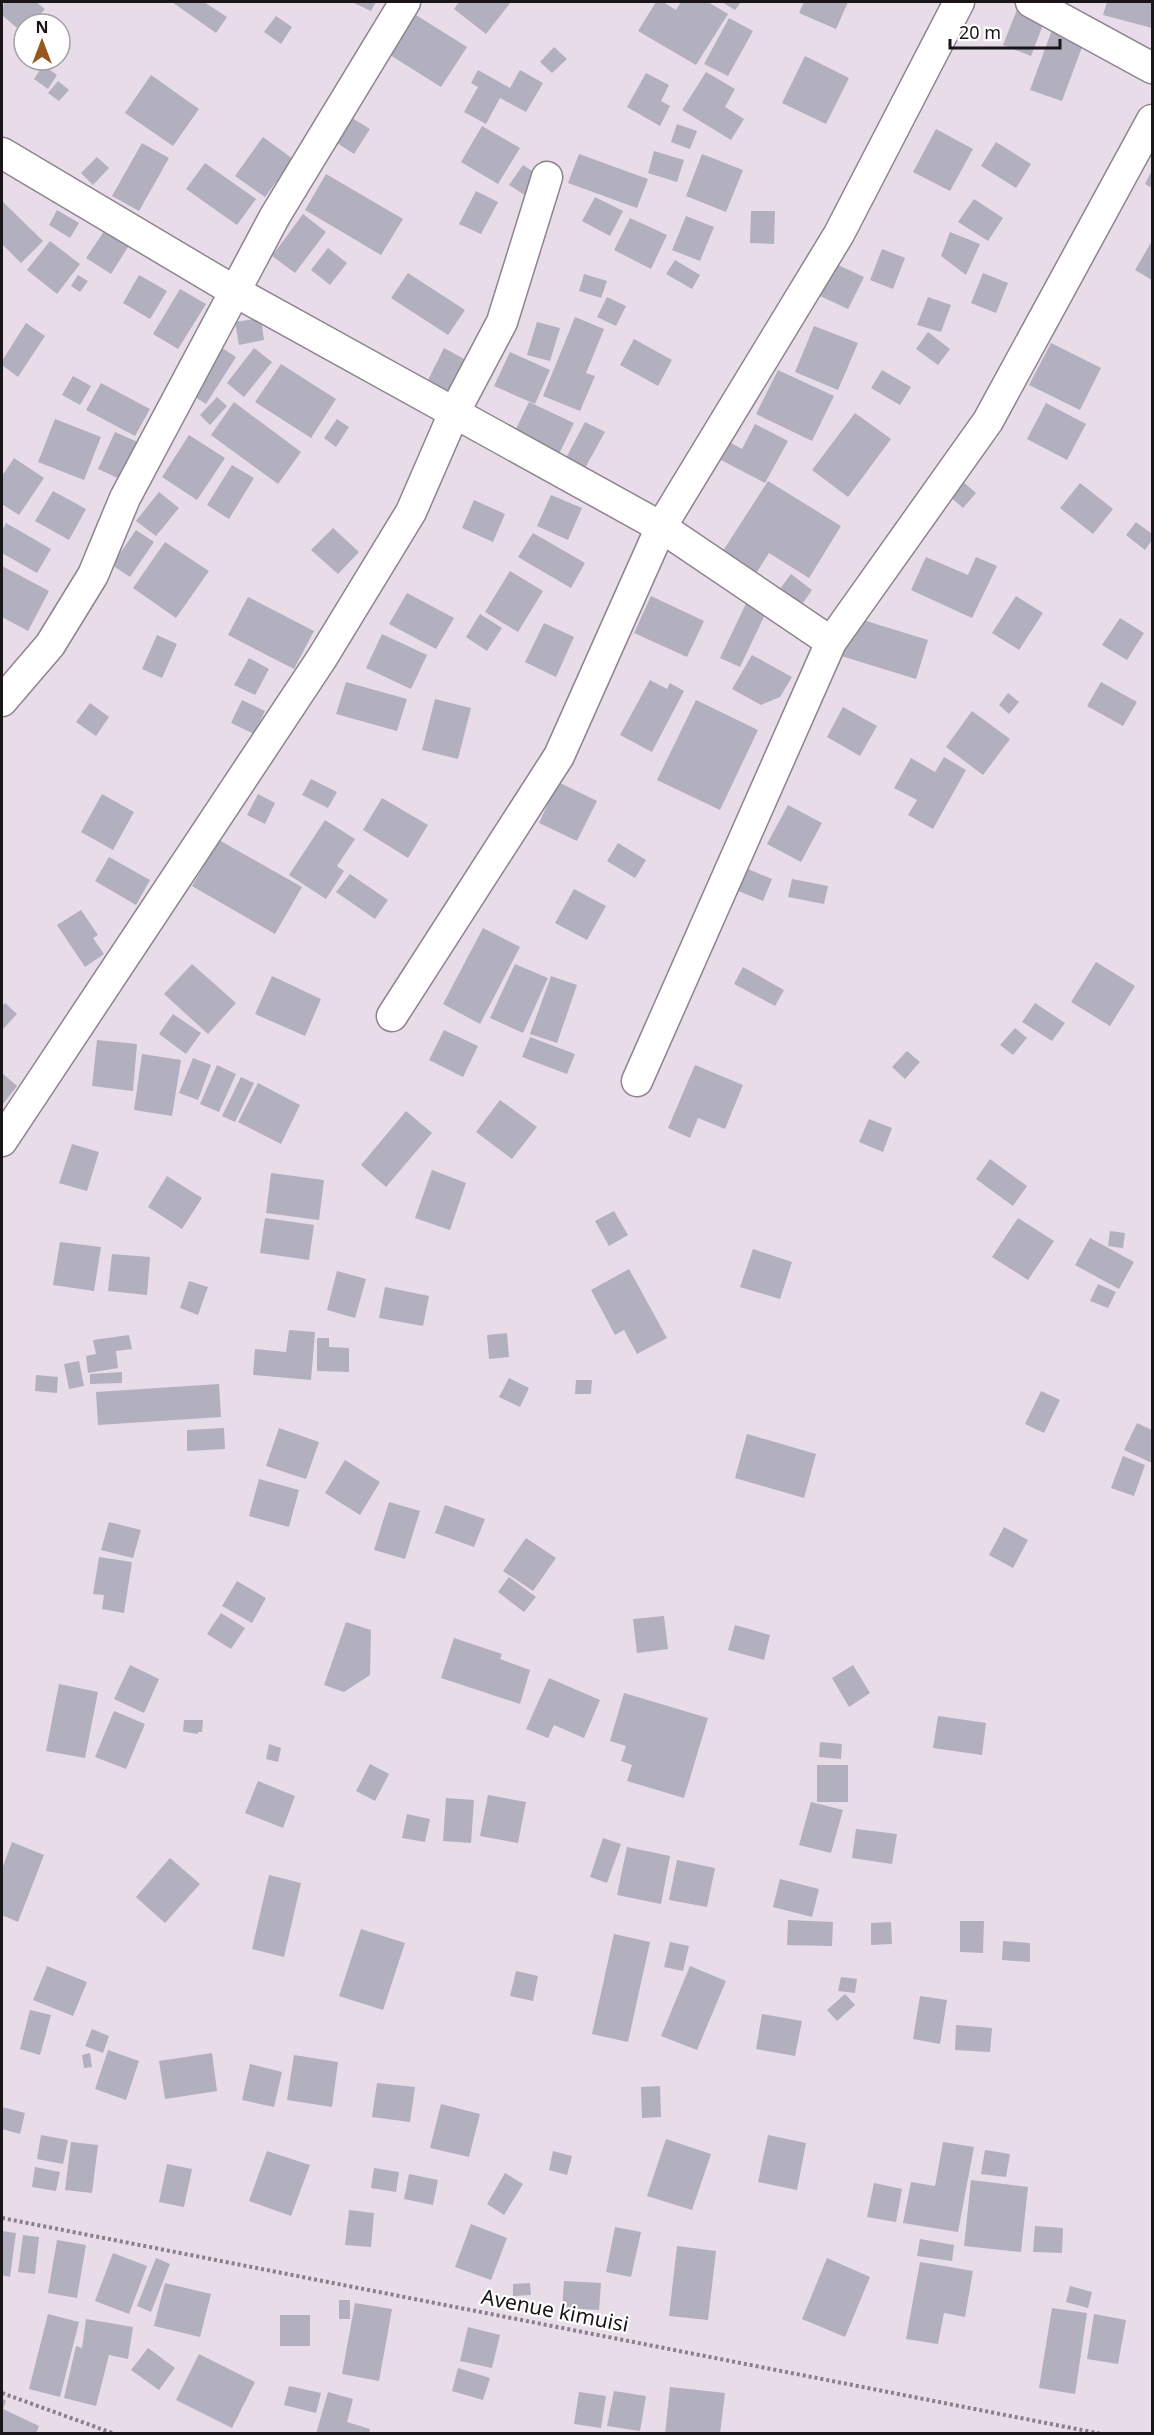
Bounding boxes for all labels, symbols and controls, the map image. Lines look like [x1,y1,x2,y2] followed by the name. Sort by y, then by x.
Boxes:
[12,12,72,72] north arrow
[950,12,1060,50] scale bar
[35,16,49,38] text: N
[959,20,1001,44] text: 20 m
[479,2282,631,2338] street label: Avenue kimuisi

